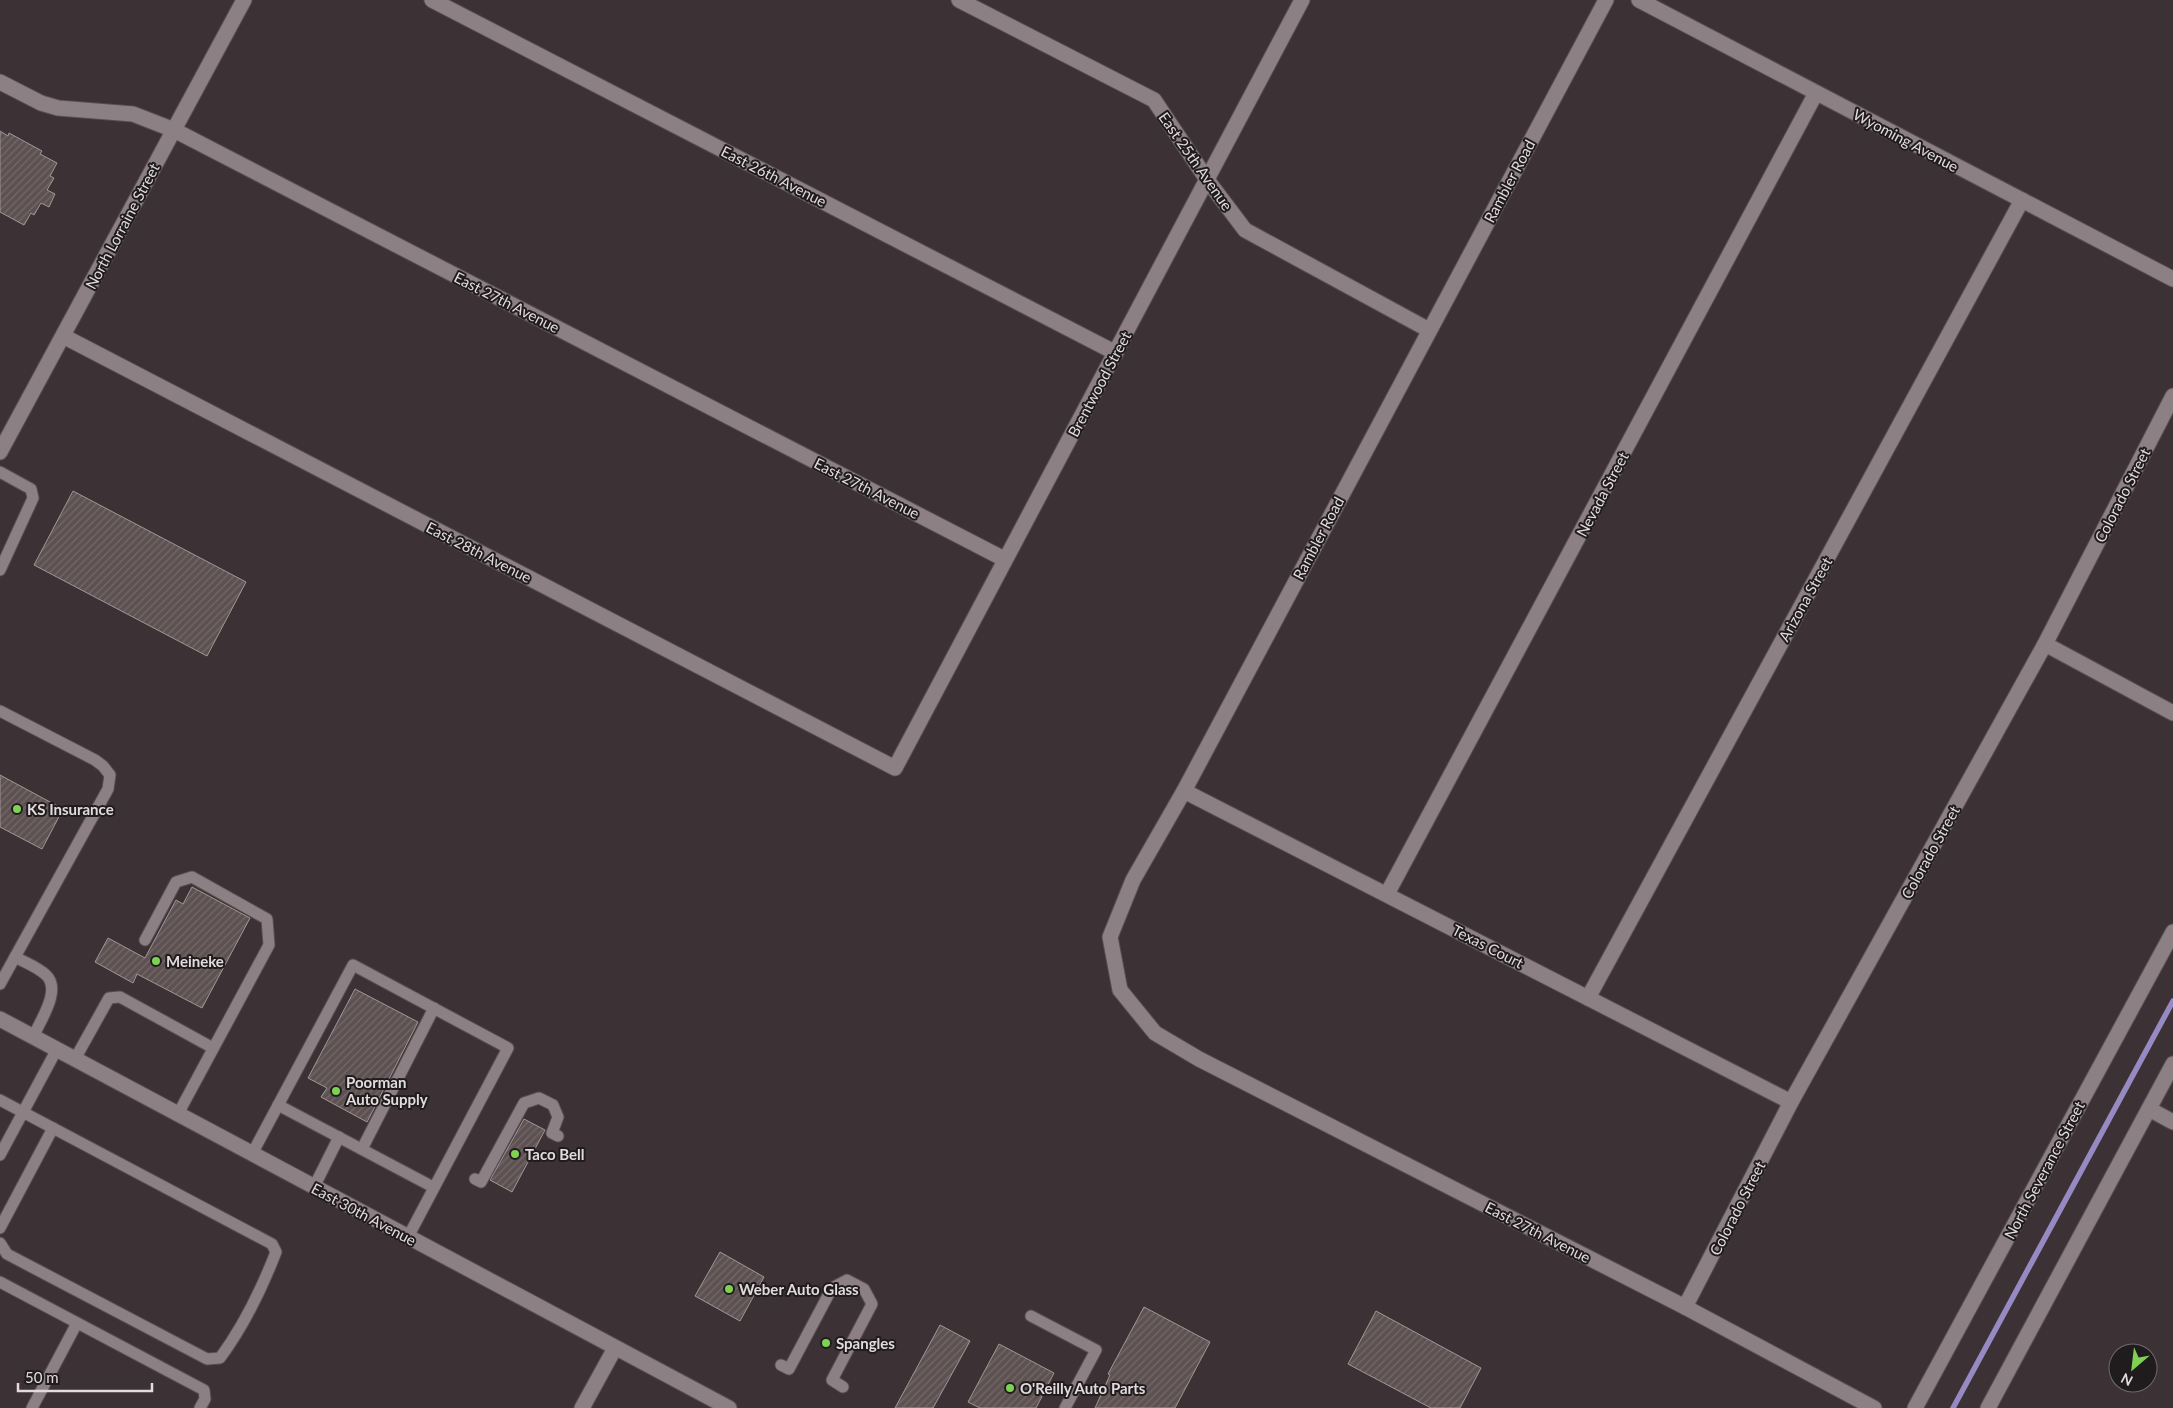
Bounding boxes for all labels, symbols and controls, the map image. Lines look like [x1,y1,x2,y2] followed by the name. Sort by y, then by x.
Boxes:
[1850,105,1962,175] street label: Wyoming Avenue
[1155,108,1237,214] street label: East 25th Avenue
[1480,137,1538,225] street label: Rambler Road
[718,142,830,210] street label: East 26th Avenue
[81,159,163,292] street label: North Lorraine Street
[451,268,563,336] street label: East 27th Avenue
[1064,328,1135,440] street label: Brentwood Street
[2090,444,2154,545] street label: Colorado Street
[1572,448,1632,539] street label: Nevada Street
[811,454,923,522] street label: East 27th Avenue
[1289,494,1347,582] street label: Rambler Road
[423,518,535,586] street label: East 28th Avenue
[1774,553,1836,644] street label: Arizona Street
[27,800,114,818] place label: KS Insurance
[1897,802,1963,902] street label: Colorado Street
[11,803,23,815] marker: KS Insurance
[1449,920,1527,972] street label: Texas Court
[166,952,224,970] place label: Meineke
[150,955,162,967] marker: Meineke
[345,1073,428,1108] place label: Poorman Auto Supply
[330,1085,342,1097] marker: Poorman Auto Supply
[2000,1097,2088,1242] street label: North Severance Street
[525,1145,585,1163] place label: Taco Bell
[509,1148,521,1160] marker: Taco Bell
[1705,1157,1769,1258] street label: Colorado Street
[309,1179,419,1249] street label: East 30th Avenue
[1482,1198,1594,1266] street label: East 27th Avenue
[739,1280,859,1298] place label: Weber Auto Glass
[723,1283,735,1295] marker: Weber Auto Glass
[836,1334,895,1352] place label: Spangles
[820,1337,832,1349] marker: Spangles
[2108,1343,2158,1393] north arrow
[18,1360,151,1392] scale bar
[25,1368,59,1386] text: 50 m
[2118,1370,2135,1390] text: N
[1020,1379,1146,1397] place label: O'Reilly Auto Parts
[1004,1382,1016,1394] marker: O'Reilly Auto Parts

